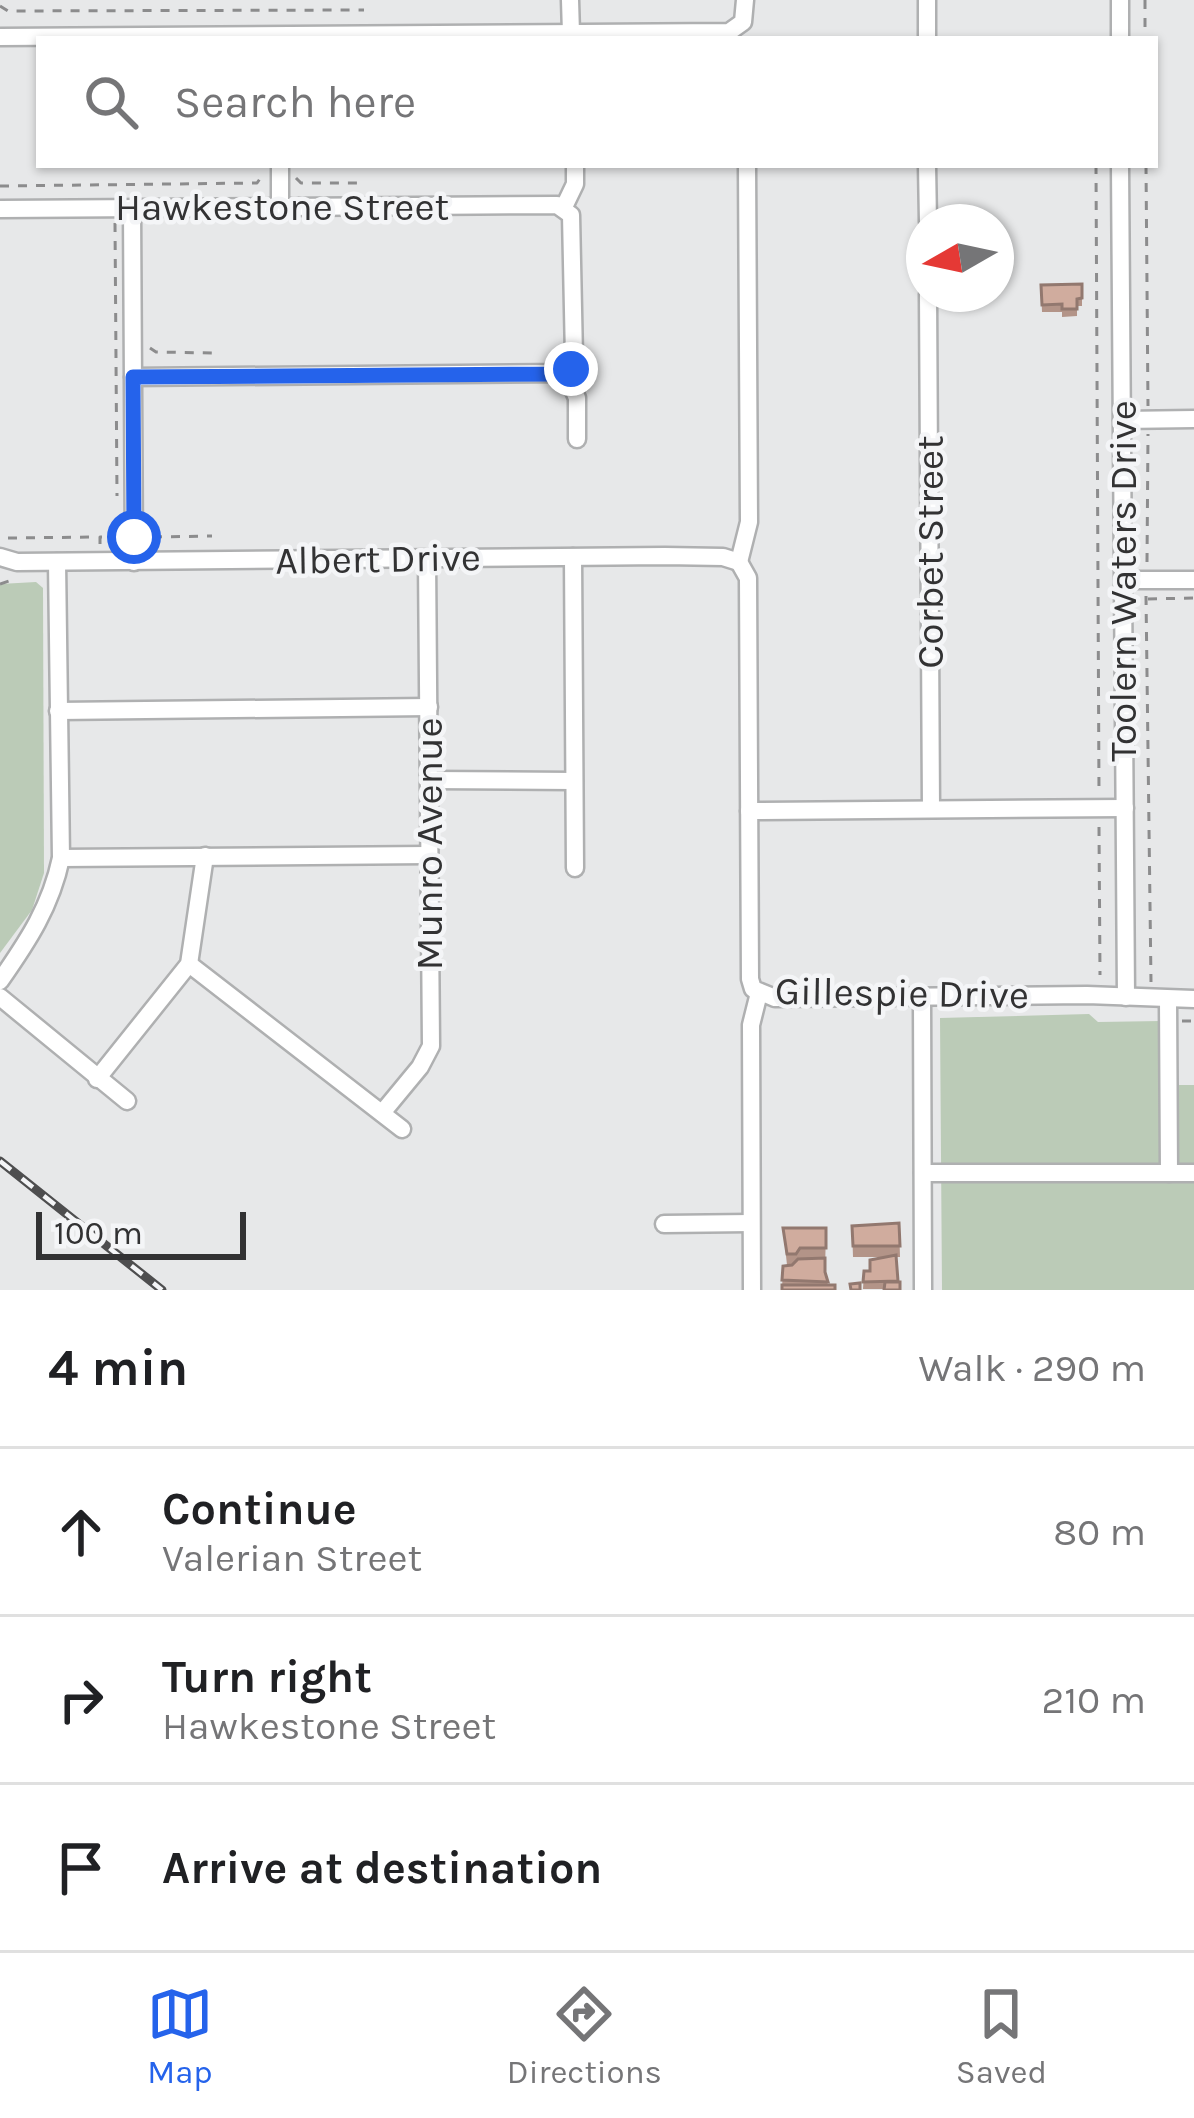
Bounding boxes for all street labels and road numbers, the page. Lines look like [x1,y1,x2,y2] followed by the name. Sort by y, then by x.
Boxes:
[115,184,449,230] street label: Hawkestone Street
[1100,400,1146,762] street label: Toolern Waters Drive
[907,435,953,669] street label: Corbet Street
[275,534,481,584] street label: Albert Drive
[406,717,452,971] street label: Munro Avenue
[775,968,1029,1018] street label: Gillespie Drive

